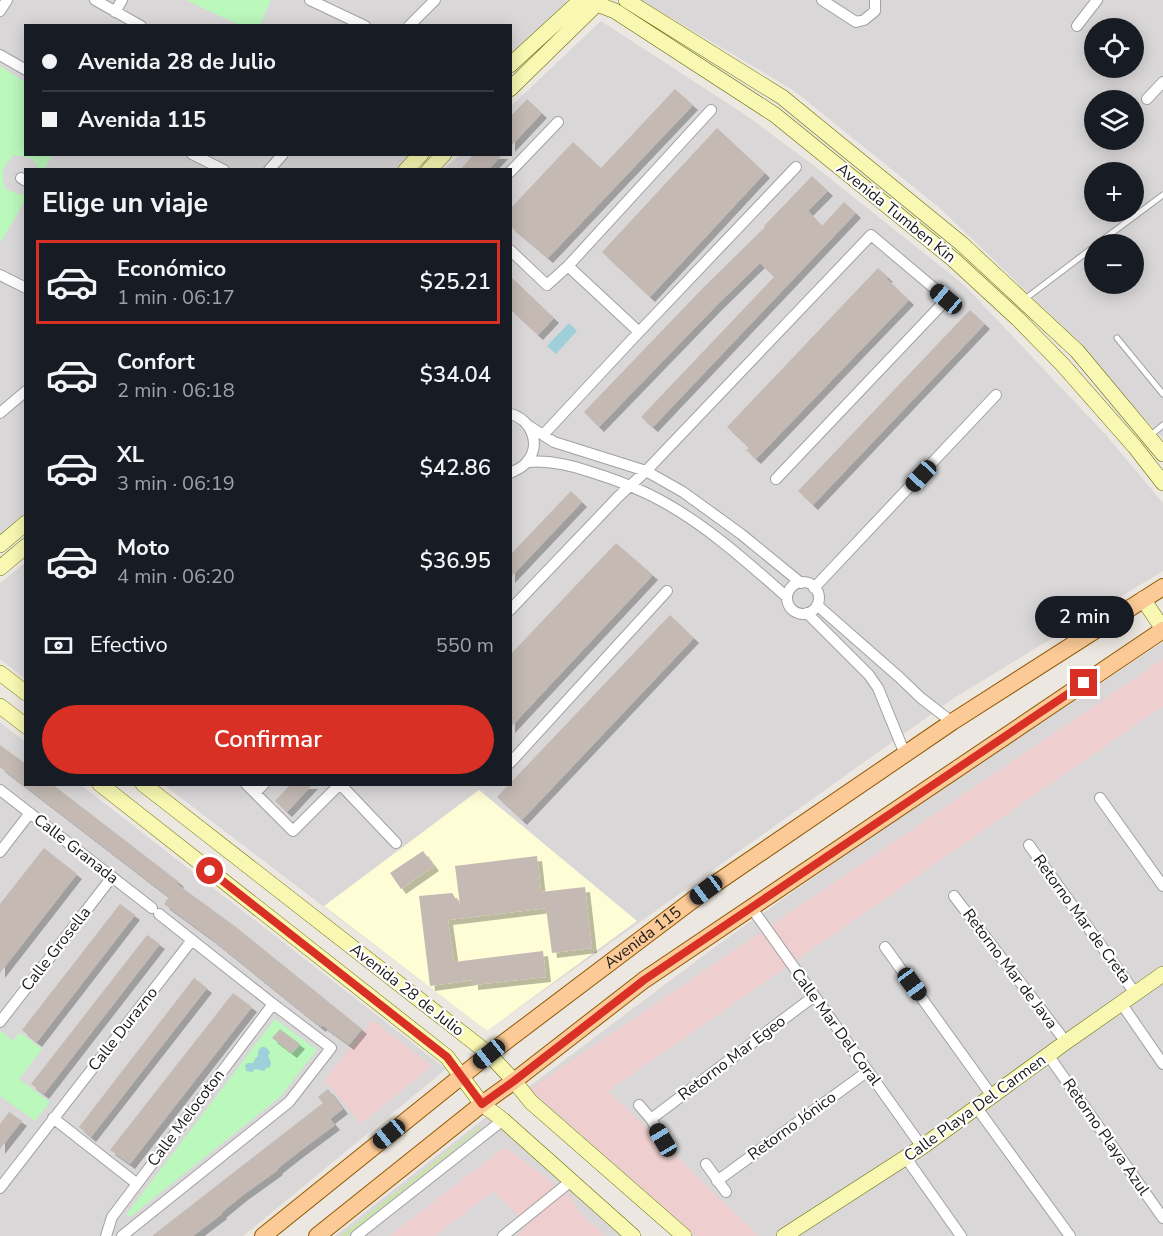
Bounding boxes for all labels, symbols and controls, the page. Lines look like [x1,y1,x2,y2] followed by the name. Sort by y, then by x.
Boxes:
[1084,18,1144,294] map controls
[1084,18,1144,78] button: locate
[78,47,276,77] text: Avenida 28 de Julio
[1084,90,1144,150] button: layers
[78,105,206,135] text: Avenida 115
[832,158,960,268] street label: Avenida Tumben Kin
[1084,162,1144,222] button: +
[42,185,208,222] text: Elige un viaje
[1084,234,1144,294] button: −
[117,254,226,284] text: Económico
[45,255,99,309] icon: car
[420,267,491,297] text: $25.21
[926,281,966,317] car
[117,284,235,311] text: 1 min · 06:17
[117,347,195,377] text: Confort
[45,348,99,402] icon: car
[420,360,491,390] text: $34.04
[117,377,235,404] text: 2 min · 06:18
[117,440,144,470] text: XL
[45,441,99,495] icon: car
[420,453,491,483] text: $42.86
[902,457,940,495] car
[117,470,235,497] text: 3 min · 06:19
[117,533,170,563] text: Moto
[45,534,99,588] icon: car
[420,546,491,576] text: $36.95
[117,563,235,590] text: 4 min · 06:20
[1034,596,1134,638] callout: 2 min
[1059,603,1110,630] text: 2 min
[42,629,75,662] icon: cash
[90,630,168,660] text: Efectivo
[436,632,494,659] text: 550 m
[1070,669,1097,696] route end
[42,705,494,774] button: Confirmar
[29,809,123,889] street label: Calle Granada
[1028,850,1136,988] street label: Retorno Mar de Creta
[196,857,223,884] route start
[686,872,726,908] car
[600,901,686,974] street label: Avenida 115
[16,902,96,996] street label: Calle Grosella
[957,904,1063,1034] street label: Retorno Mar de Java
[345,938,469,1042] street label: Avenida 28 de Julio
[786,964,886,1090] street label: Calle Mar Del Coral
[894,964,930,1004] car
[83,982,163,1076] street label: Calle Durazno
[674,1010,790,1106] street label: Retorno Mar Egeo
[469,1036,509,1072] car
[900,1049,1050,1167] street label: Calle Playa Del Carmen
[142,1065,230,1171] street label: Calle Melocoton
[1057,1074,1155,1200] street label: Retorno Playa Azul
[743,1086,841,1166] street label: Retorno Jónico
[369,1116,409,1152] car
[646,1120,680,1160] car

